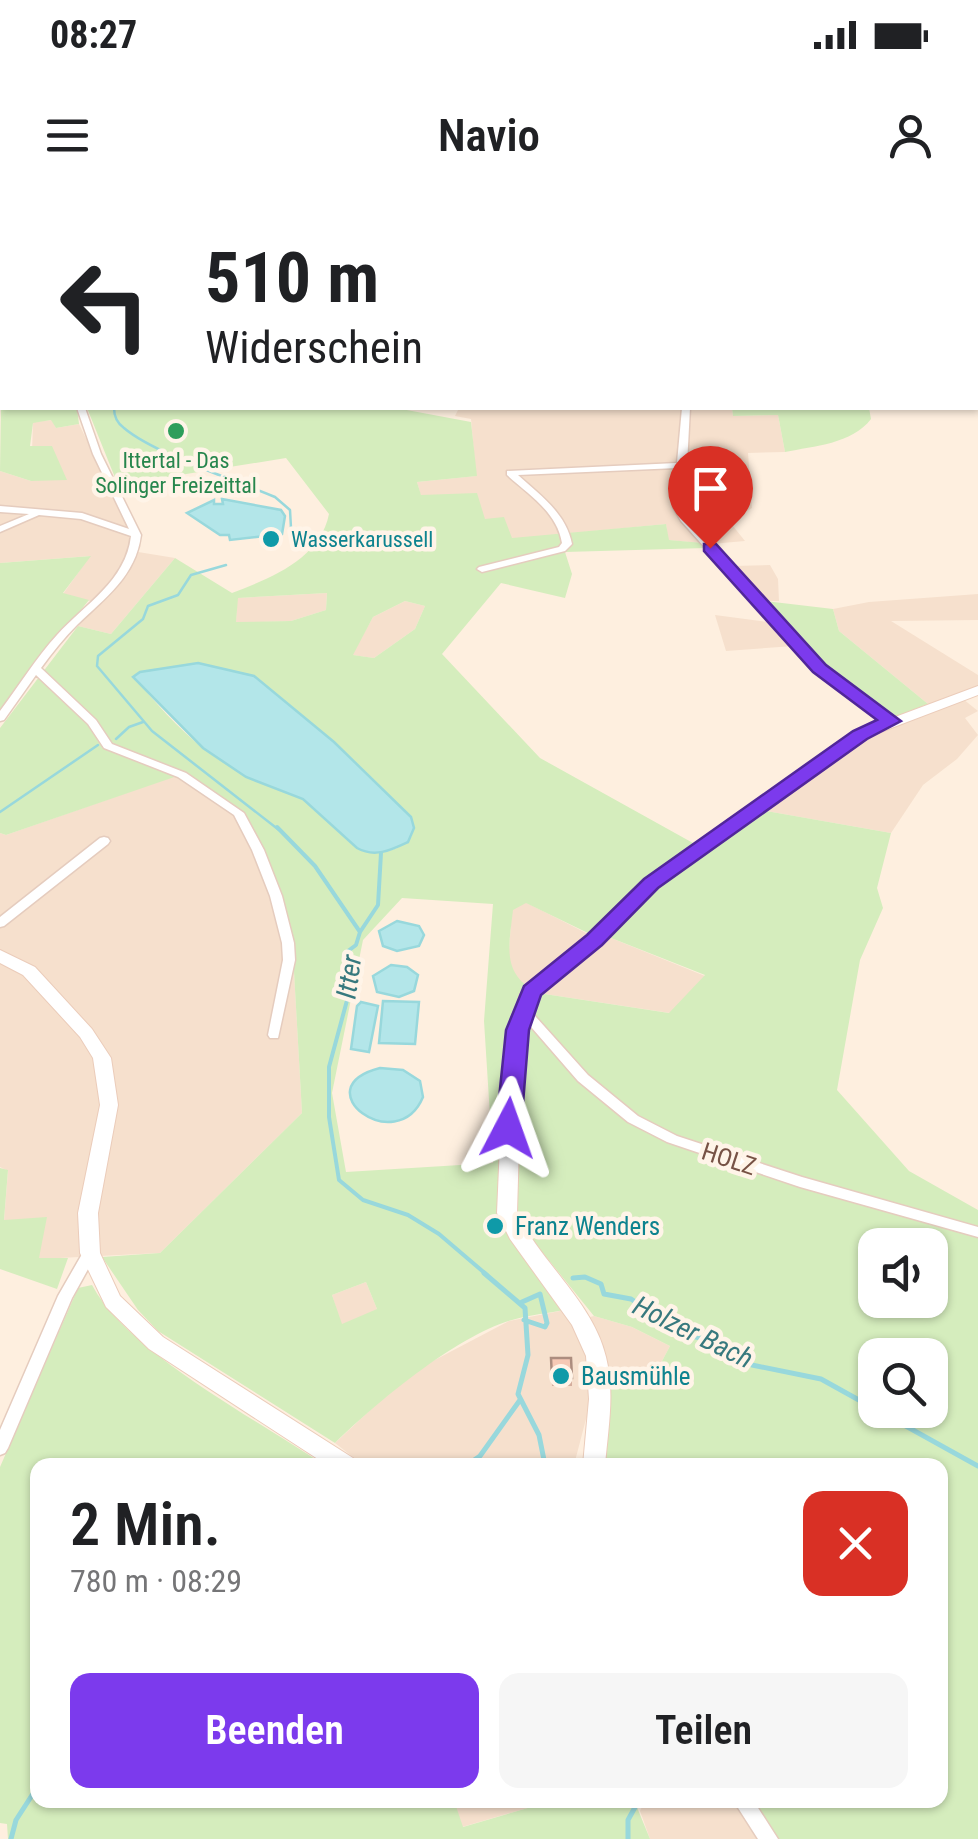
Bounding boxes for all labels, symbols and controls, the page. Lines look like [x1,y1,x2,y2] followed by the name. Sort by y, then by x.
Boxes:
[50,13,137,57] text: 08:27
[40,108,95,163] icon: menu
[883,108,938,163] icon: person
[438,109,540,162] text: Navio
[205,237,379,319] text: 510 m
[40,240,170,370] icon: left
[205,321,423,374] text: Widerschein
[165,420,187,442] marker: Ittertal - Das Solinger Freizeittal
[668,446,753,549] pin
[95,448,257,498] place label: Ittertal - Das Solinger Freizeittal
[683,461,738,516] icon: arrive
[291,527,433,552] place label: Wasserkarussell
[260,528,282,550] marker: Wasserkarussell
[330,952,368,1001] water label: Itter
[456,1076,560,1180] position arrow
[698,1137,760,1181] street label: HOLZ
[515,1212,660,1241] place label: Franz Wenders
[484,1215,506,1237] marker: Franz Wenders
[858,1228,948,1428] map controls
[858,1228,948,1318] button: sound
[628,1289,758,1375] water label: Holzer Bach
[858,1338,948,1428] button: search
[581,1362,691,1391] place label: Bausmühle
[550,1365,572,1387] marker: Bausmühle
[70,1489,221,1560] text: 2 Min.
[803,1491,908,1596] button: close
[70,1562,242,1600] text: 780 m · 08:29
[70,1673,479,1788] button: Beenden
[499,1673,908,1788] button: Teilen

